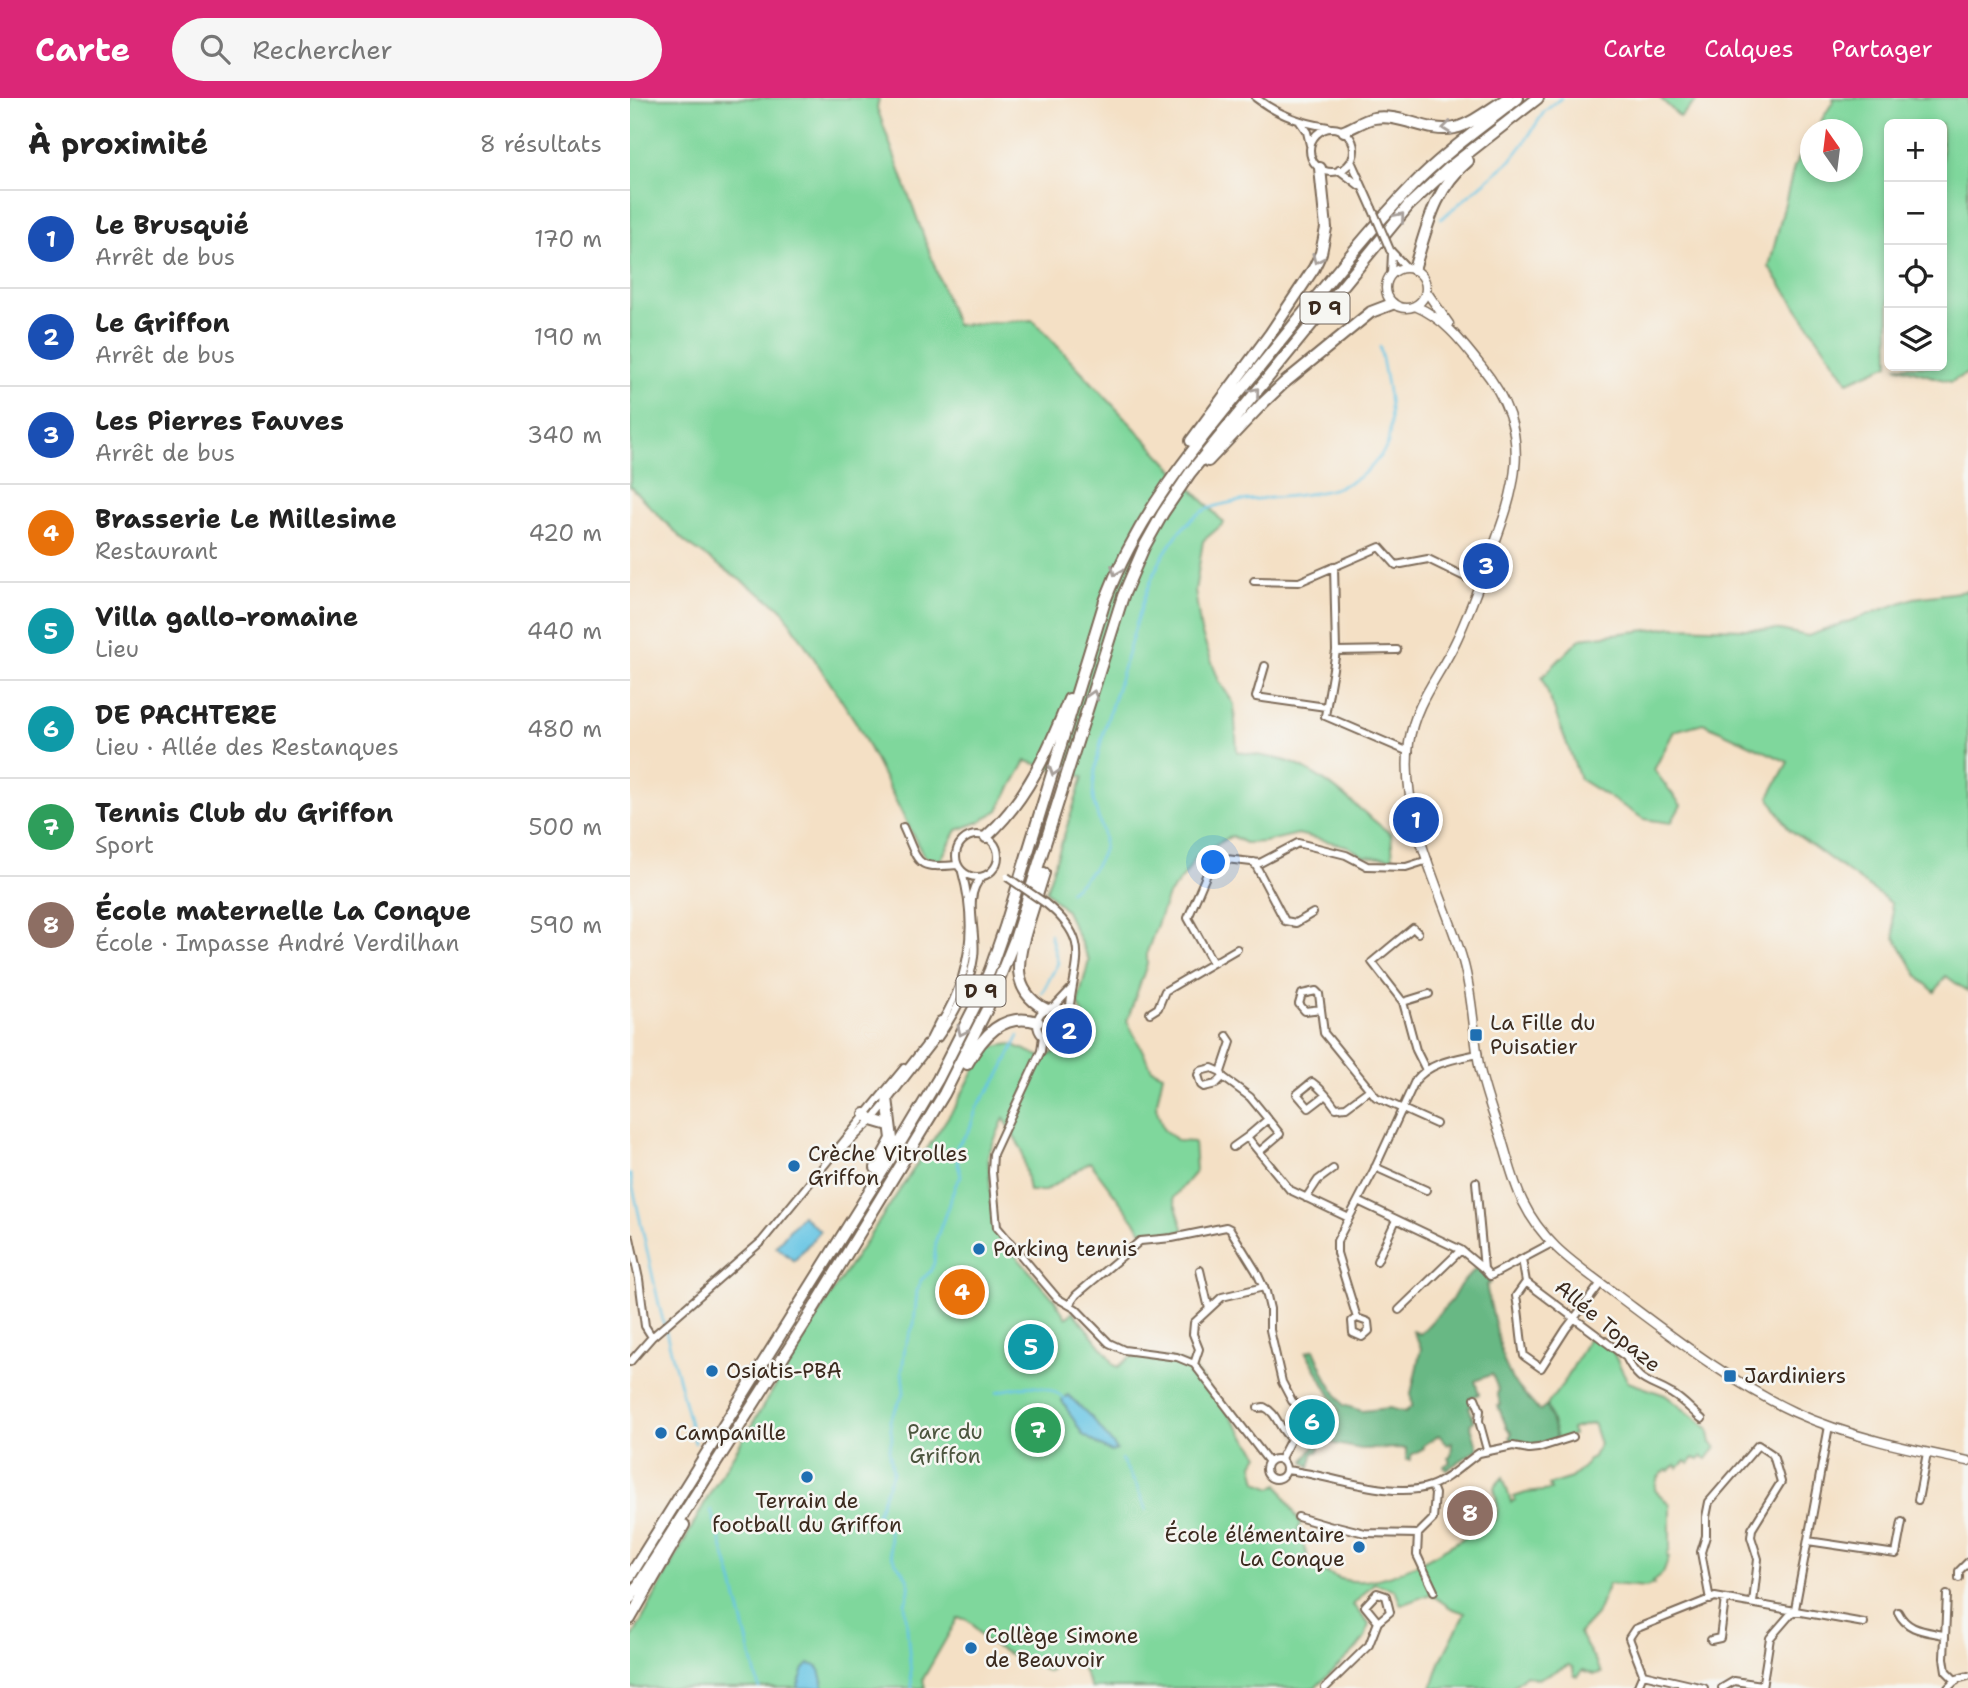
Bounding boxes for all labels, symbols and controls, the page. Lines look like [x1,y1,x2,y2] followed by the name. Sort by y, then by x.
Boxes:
[172,18,662,81] search box
[35,27,130,72] text: Carte
[196,30,234,68] icon: search
[252,32,393,67] text: Rechercher
[1603,33,1666,65] text: Carte
[1704,33,1794,65] text: Calques
[1832,33,1933,65] text: Partager
[1800,119,1863,182] north arrow
[1884,119,1947,371] map controls
[1884,119,1947,182] button: +
[1441,120,1453,135] one-way arrow
[28,123,208,164] text: À proximité
[480,129,602,159] text: 8 résultats
[1884,182,1947,245] button: −
[95,207,249,242] text: Le Brusquié
[1392,212,1404,225] one-way arrow
[46,224,56,254] text: 1
[534,224,602,254] text: 170 m
[95,242,235,272] text: Arrêt de bus
[1884,245,1947,308] button: locate
[1311,252,1325,264] one-way arrow
[1300,292,1350,324] road number: D 9
[95,305,230,340] text: Le Griffon
[1884,308,1947,371] button: layers
[43,322,59,352] text: 2
[534,322,602,352] text: 190 m
[95,340,235,370] text: Arrêt de bus
[1247,388,1259,401] one-way arrow
[95,403,344,438] text: Les Pierres Fauves
[43,420,59,450] text: 3
[527,420,602,450] text: 340 m
[95,438,235,468] text: Arrêt de bus
[95,501,397,536] text: Brasserie Le Millesime
[43,518,59,548] text: 4
[528,518,602,548] text: 420 m
[95,536,218,566] text: Restaurant
[1463,540,1509,592] pin: 3
[1111,565,1125,577] one-way arrow
[95,599,358,634] text: Villa gallo-romaine
[44,616,58,646] text: 5
[527,616,602,646] text: 440 m
[95,634,139,664] text: Lieu
[1084,689,1099,701] one-way arrow
[95,697,277,732] text: DE PACHTERE
[43,714,59,744] text: 6
[527,714,602,744] text: 480 m
[95,732,399,762] text: Lieu · Allée des Restanques
[1048,764,1062,776] one-way arrow
[1393,794,1439,846] pin: 1
[95,795,393,830] text: Tennis Club du Griffon
[43,812,59,842] text: 7
[528,812,602,842] text: 500 m
[95,830,154,860] text: Sport
[1196,845,1230,879] your location
[95,893,471,928] text: École maternelle La Conque
[43,910,59,940] text: 8
[529,910,602,940] text: 590 m
[95,928,459,958] text: École · Impasse André Verdilhan
[956,976,1006,1006] road number: D 9
[1046,1005,1092,1057] pin: 2
[1490,1009,1595,1061] place label: La Fille du Puisatier
[957,1024,971,1036] one-way arrow
[1468,1027,1484,1043] marker: La Fille du Puisatier
[808,1140,968,1192] place label: Crèche Vitrolles Griffon
[786,1158,802,1174] marker: Crèche Vitrolles Griffon
[993,1235,1138,1263] place label: Parking tennis
[971,1241,987,1257] marker: Parking tennis
[939,1266,985,1318] pin: 4
[1549,1273,1667,1379] street label: Allée Topaze
[1008,1321,1054,1373] pin: 5
[726,1357,842,1385] place label: Osiatis-PBA
[1744,1362,1846,1390] place label: Jardiniers
[704,1363,720,1379] marker: Osiatis-PBA
[1722,1368,1738,1384] marker: Jardiniers
[1289,1396,1335,1448] pin: 6
[1015,1404,1061,1456] pin: 7
[907,1418,983,1470] park label: Parc du Griffon
[675,1419,786,1447] place label: Campanille
[653,1425,669,1441] marker: Campanille
[799,1469,815,1485] marker: Terrain de football du Griffon
[712,1487,902,1539] place label: Terrain de football du Griffon
[1447,1487,1493,1539] pin: 8
[1165,1520,1345,1573] place label: École élémentaire La Conque
[1351,1539,1367,1555] marker: École élémentaire La Conque
[985,1622,1139,1674] place label: Collège Simone de Beauvoir
[963,1640,979,1656] marker: Collège Simone de Beauvoir

